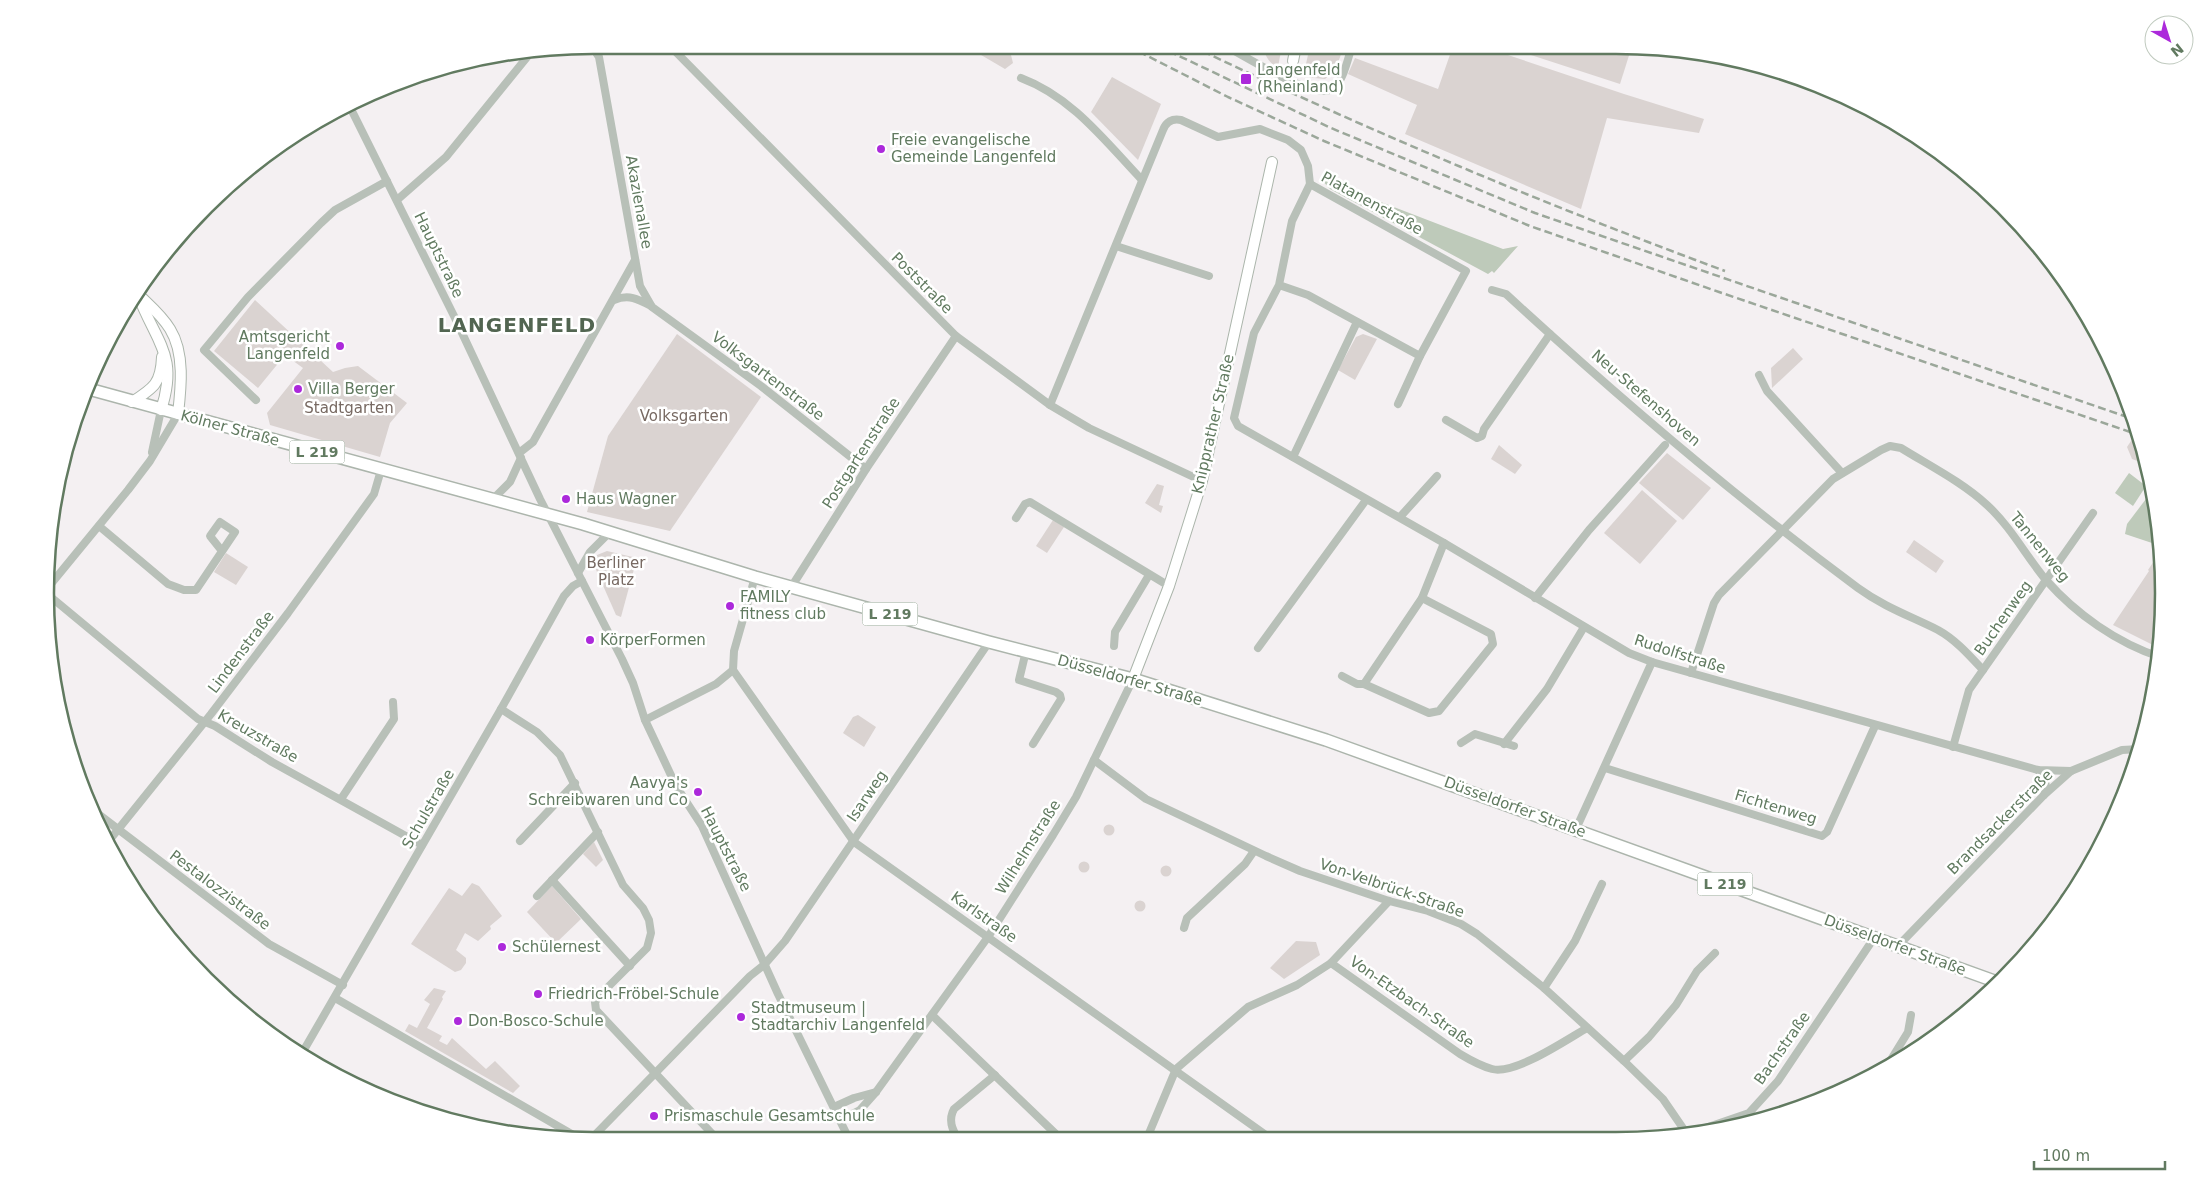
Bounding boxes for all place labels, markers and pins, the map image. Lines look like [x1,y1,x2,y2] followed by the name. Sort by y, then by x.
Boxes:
[1257,61,1344,96] place label: Langenfeld (Rheinland)
[1239,72,1253,86] marker: Langenfeld (Rheinland)
[891,131,1056,166] place label: Freie evangelische Gemeinde Langenfeld
[875,143,887,155] marker: Freie evangelische Gemeinde Langenfeld
[239,328,330,363] place label: Amtsgericht Langenfeld
[334,340,346,352] marker: Amtsgericht Langenfeld
[308,380,396,398] place label: Villa Berger
[292,383,304,395] marker: Villa Berger
[576,490,677,508] place label: Haus Wagner
[560,493,572,505] marker: Haus Wagner
[740,588,826,623] place label: FAMILY fitness club
[724,600,736,612] marker: FAMILY fitness club
[600,631,706,649] place label: KörperFormen
[584,634,596,646] marker: KörperFormen
[528,774,688,809] place label: Aavya's Schreibwaren und Co
[692,786,704,798] marker: Aavya's Schreibwaren und Co
[512,938,601,956] place label: Schülernest
[496,941,508,953] marker: Schülernest
[548,985,719,1003] place label: Friedrich-Fröbel-Schule
[532,988,544,1000] marker: Friedrich-Fröbel-Schule
[751,999,925,1034] place label: Stadtmuseum | Stadtarchiv Langenfeld
[735,1011,747,1023] marker: Stadtmuseum | Stadtarchiv Langenfeld
[468,1012,604,1030] place label: Don-Bosco-Schule
[452,1015,464,1027] marker: Don-Bosco-Schule
[664,1107,875,1125] place label: Prismaschule Gesamtschule
[648,1110,660,1122] marker: Prismaschule Gesamtschule

